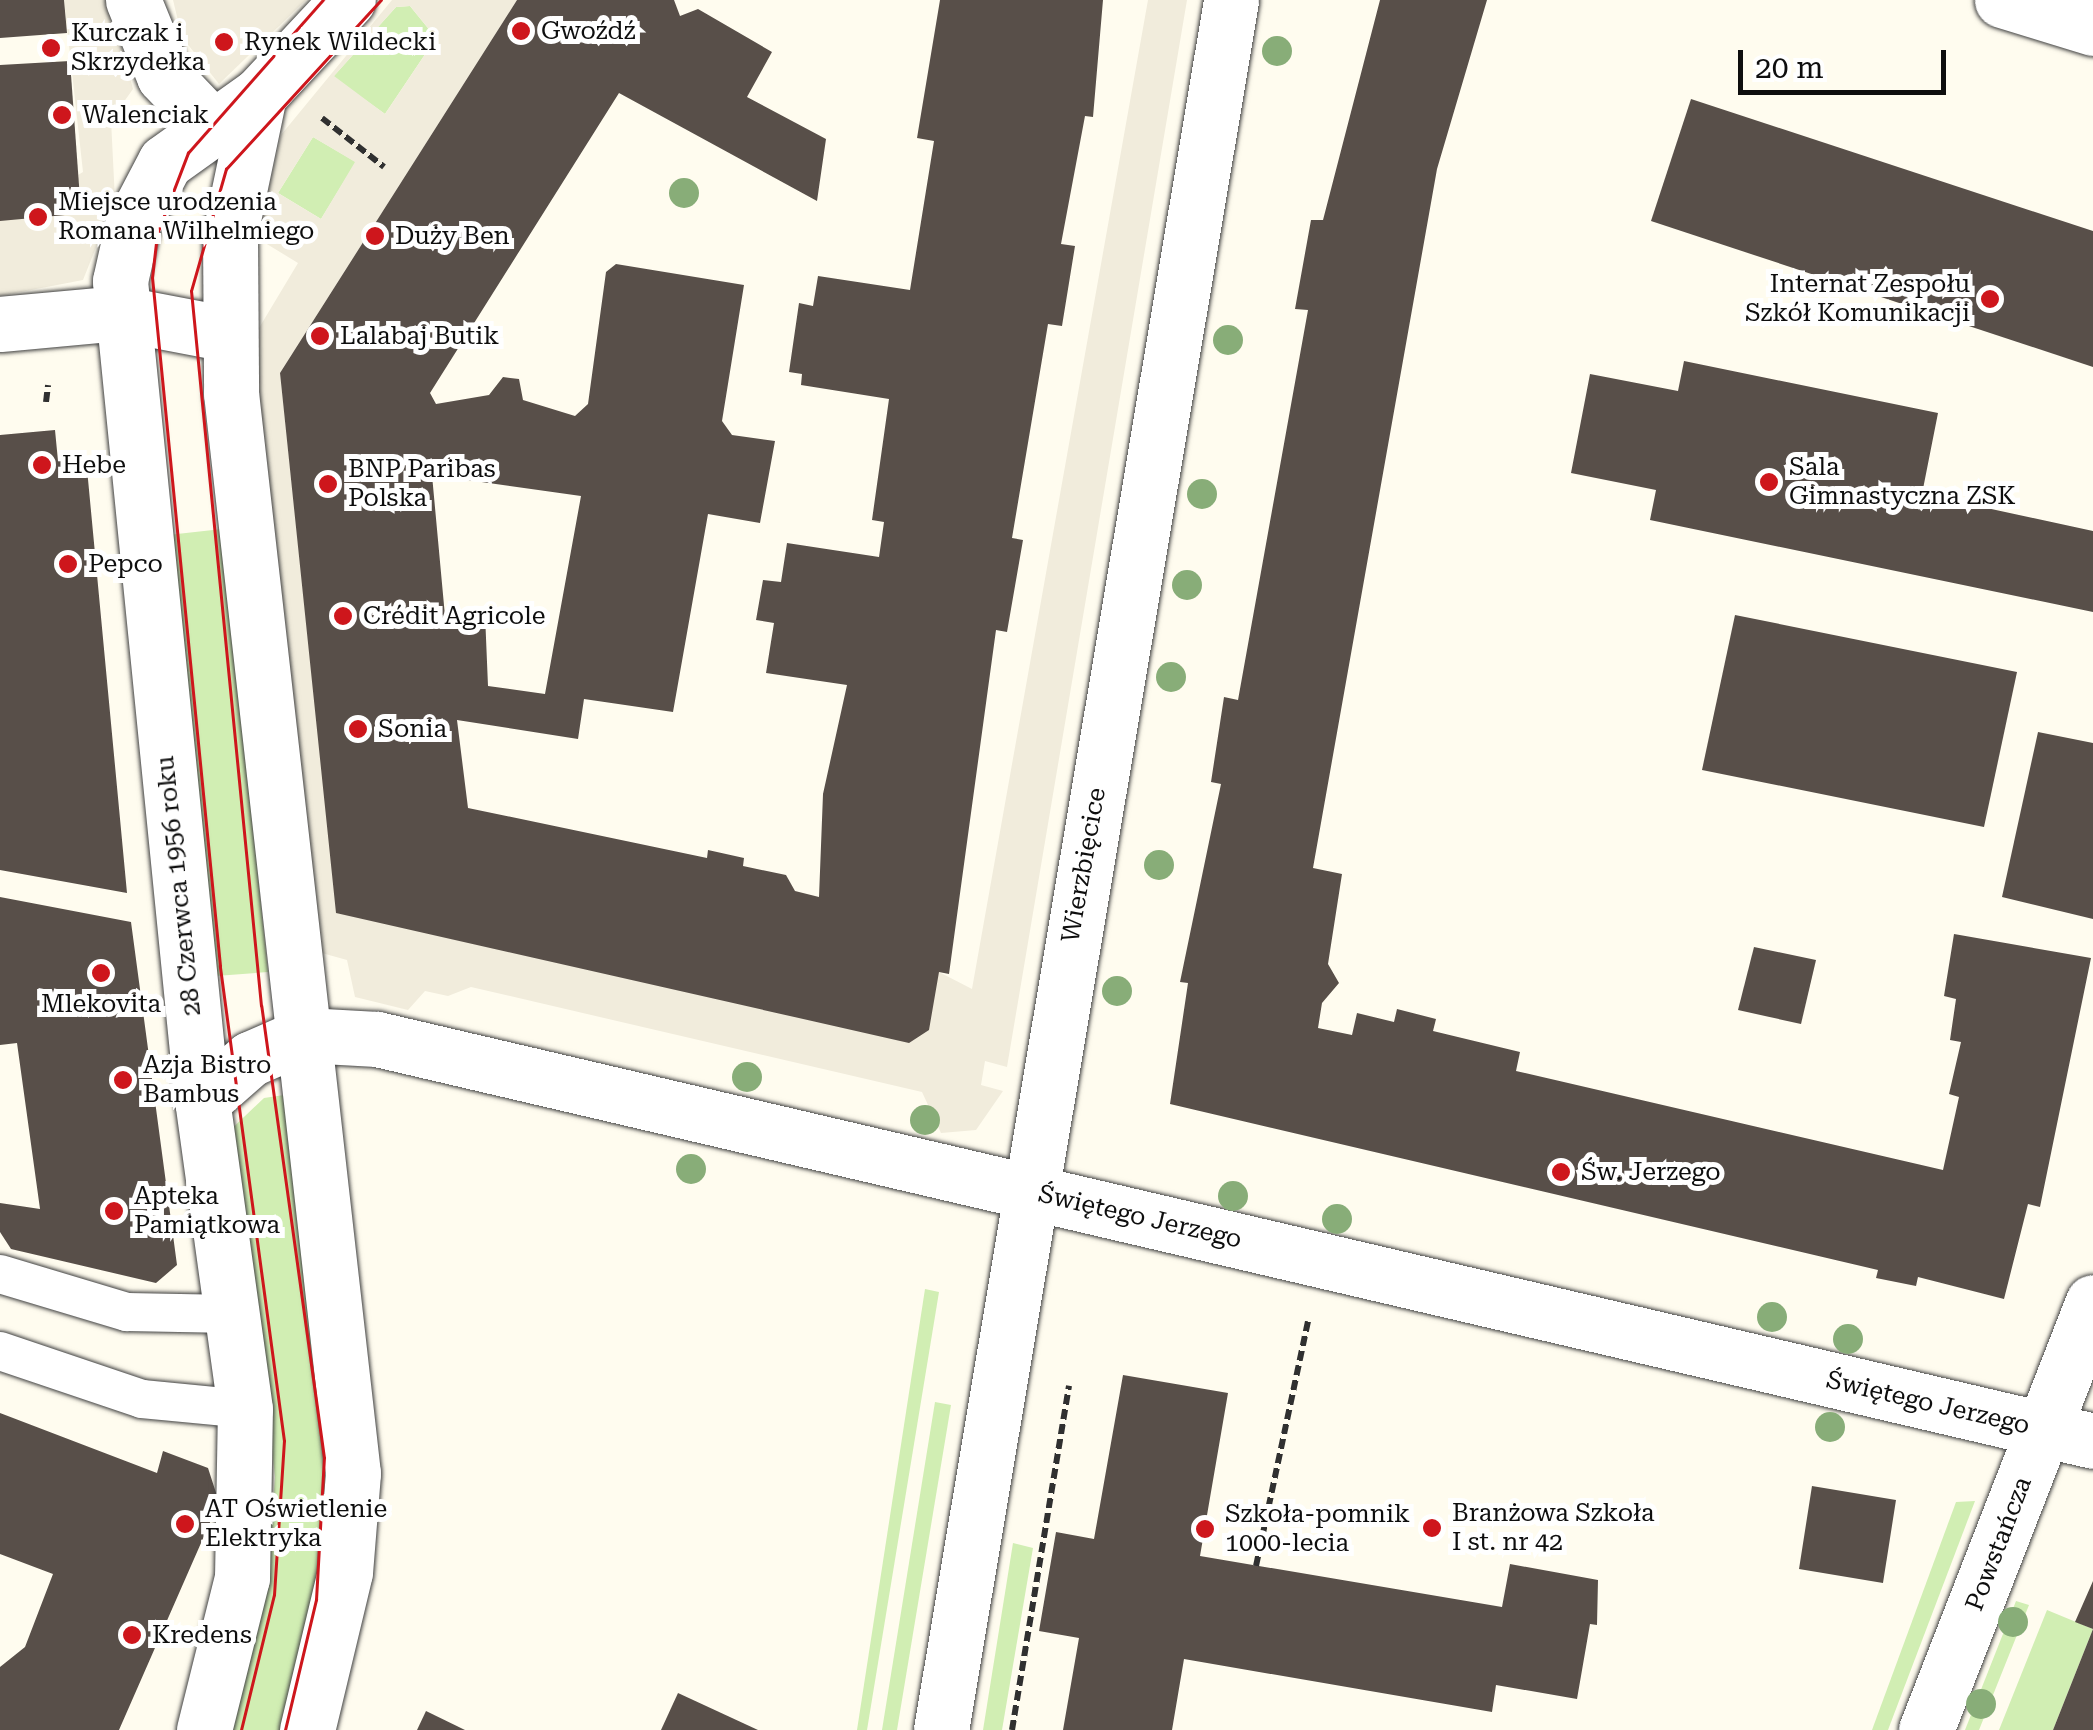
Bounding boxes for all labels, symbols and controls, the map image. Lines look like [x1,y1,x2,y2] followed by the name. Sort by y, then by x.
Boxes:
[541,16,635,46] place label: Gwoźdź
[71,19,205,78] place label: Kurczak i Skrzydełka
[510,20,532,42] marker: Gwoźdź
[244,27,436,57] place label: Rynek Wildecki
[1743,30,1950,92] scale bar
[213,31,235,53] marker: Rynek Wildecki
[40,37,62,59] marker: Kurczak i Skrzydełka
[1755,50,1824,85] text: 20 m
[82,100,209,130] place label: Walenciak
[51,104,73,126] marker: Walenciak
[58,188,314,247] place label: Miejsce urodzenia Romana Wilhelmiego
[27,206,49,228] marker: Miejsce urodzenia Romana Wilhelmiego
[395,221,510,251] place label: Duży Ben
[364,225,386,247] marker: Duży Ben
[1745,270,1970,329] place label: Internat Zespołu Szkół Komunikacji
[1979,288,2001,310] marker: Internat Zespołu Szkół Komunikacji
[340,321,499,351] place label: Lalabaj Butik
[309,325,331,347] marker: Lalabaj Butik
[62,450,126,480] place label: Hebe
[1789,453,2016,512] place label: Sala Gimnastyczna ZSK
[31,454,53,476] marker: Hebe
[348,455,496,514] place label: BNP Paribas Polska
[1758,471,1780,493] marker: Sala Gimnastyczna ZSK
[317,473,339,495] marker: BNP Paribas Polska
[88,549,163,579] place label: Pepco
[57,553,79,575] marker: Pepco
[363,601,546,631] place label: Crédit Agricole
[332,605,354,627] marker: Crédit Agricole
[378,714,447,744] place label: Sonia
[347,718,369,740] marker: Sonia
[150,754,208,1018] street label: 28 Czerwca 1956 roku
[1056,785,1112,945] street label: Wierzbięcice
[90,962,112,984] marker: Mlekovita
[41,989,161,1019] place label: Mlekovita
[143,1051,271,1110] place label: Azja Bistro Bambus
[112,1069,134,1091] marker: Azja Bistro Bambus
[1581,1157,1721,1187] place label: Św. Jerzego
[1550,1161,1572,1183] marker: Św. Jerzego
[1035,1179,1245,1255] street label: Świętego Jerzego
[134,1182,280,1241] place label: Apteka Pamiątkowa
[103,1200,125,1222] marker: Apteka Pamiątkowa
[1823,1365,2033,1441] street label: Świętego Jerzego
[1960,1473,2038,1615] street label: Powstańcza
[205,1495,387,1554] place label: AT Oświetlenie Elektryka
[1452,1499,1654,1558] place label: Branżowa Szkoła I st. nr 42
[1225,1500,1410,1559] place label: Szkoła-pomnik 1000-lecia
[174,1513,196,1535] marker: AT Oświetlenie Elektryka
[1421,1517,1443,1539] marker: Branżowa Szkoła I st. nr 42
[1194,1518,1216,1540] marker: Szkoła-pomnik 1000-lecia
[152,1620,252,1650] place label: Kredens
[121,1624,143,1646] marker: Kredens

